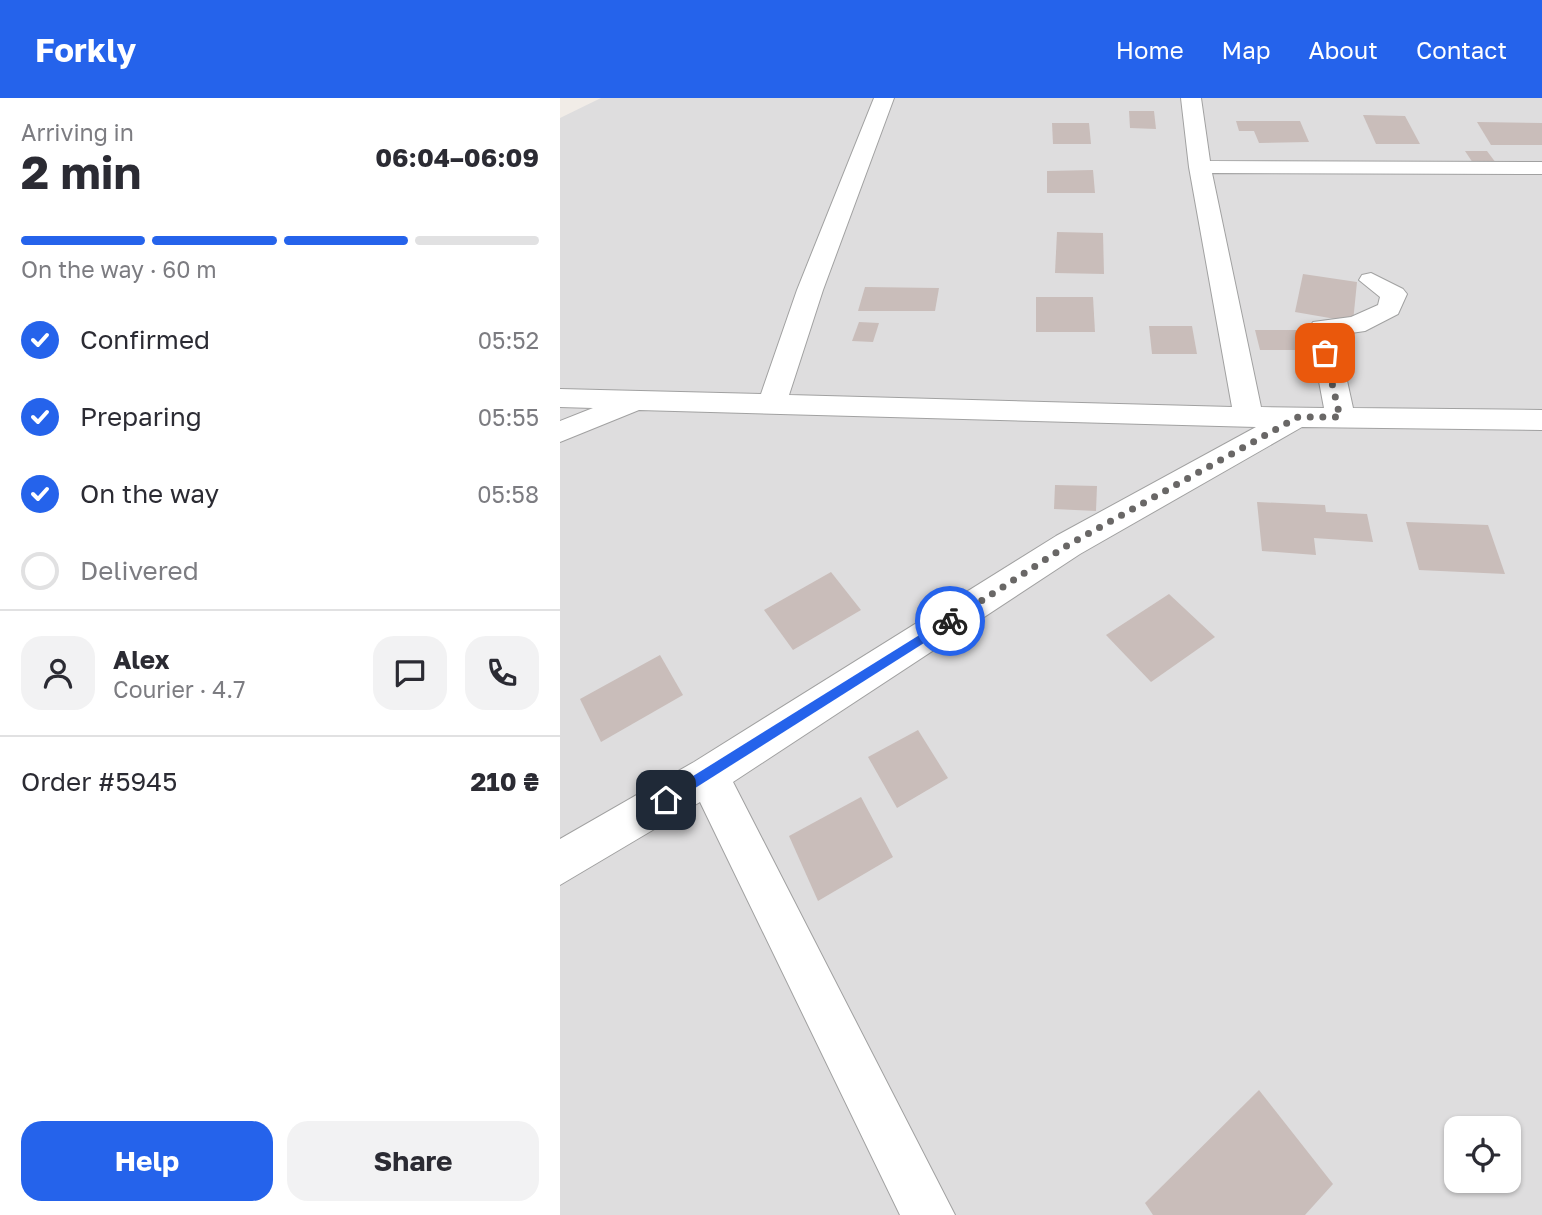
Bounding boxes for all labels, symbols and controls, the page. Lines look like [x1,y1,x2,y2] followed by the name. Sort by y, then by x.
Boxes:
[35,30,136,69] text: Forkly
[1116,35,1184,64] text: Home
[1222,35,1271,64] text: Map
[1309,35,1378,64] text: About
[1416,35,1507,64] text: Contact
[21,118,134,146] text: Arriving in
[375,142,539,173] text: 06:04–06:09
[21,144,141,199] text: 2 min
[21,255,217,283] text: On the way · 60 m
[21,321,59,359] icon: check
[1295,323,1355,383] pin
[80,324,210,355] text: Confirmed
[478,326,539,354] text: 05:52
[1306,334,1344,372] icon: bag
[21,398,59,436] icon: check
[80,401,202,432] text: Preparing
[478,403,539,431] text: 05:55
[21,475,59,513] icon: check
[80,478,219,509] text: On the way
[477,480,539,508] text: 05:58
[80,555,199,586] text: Delivered
[915,586,985,656] courier
[931,602,969,640] icon: bike
[21,636,95,710] button: person
[373,636,447,710] button: chat
[465,636,539,710] button: phone
[113,644,170,675] text: Alex
[113,675,245,703] text: Courier · 4.7
[21,766,177,797] text: Order #5945
[470,766,539,797] text: 210 ₴
[636,770,696,830] pin
[647,781,685,819] icon: home
[1444,1116,1521,1193] map controls
[1444,1116,1521,1193] button: locate
[21,1121,273,1201] button: Help
[287,1121,539,1201] button: Share

